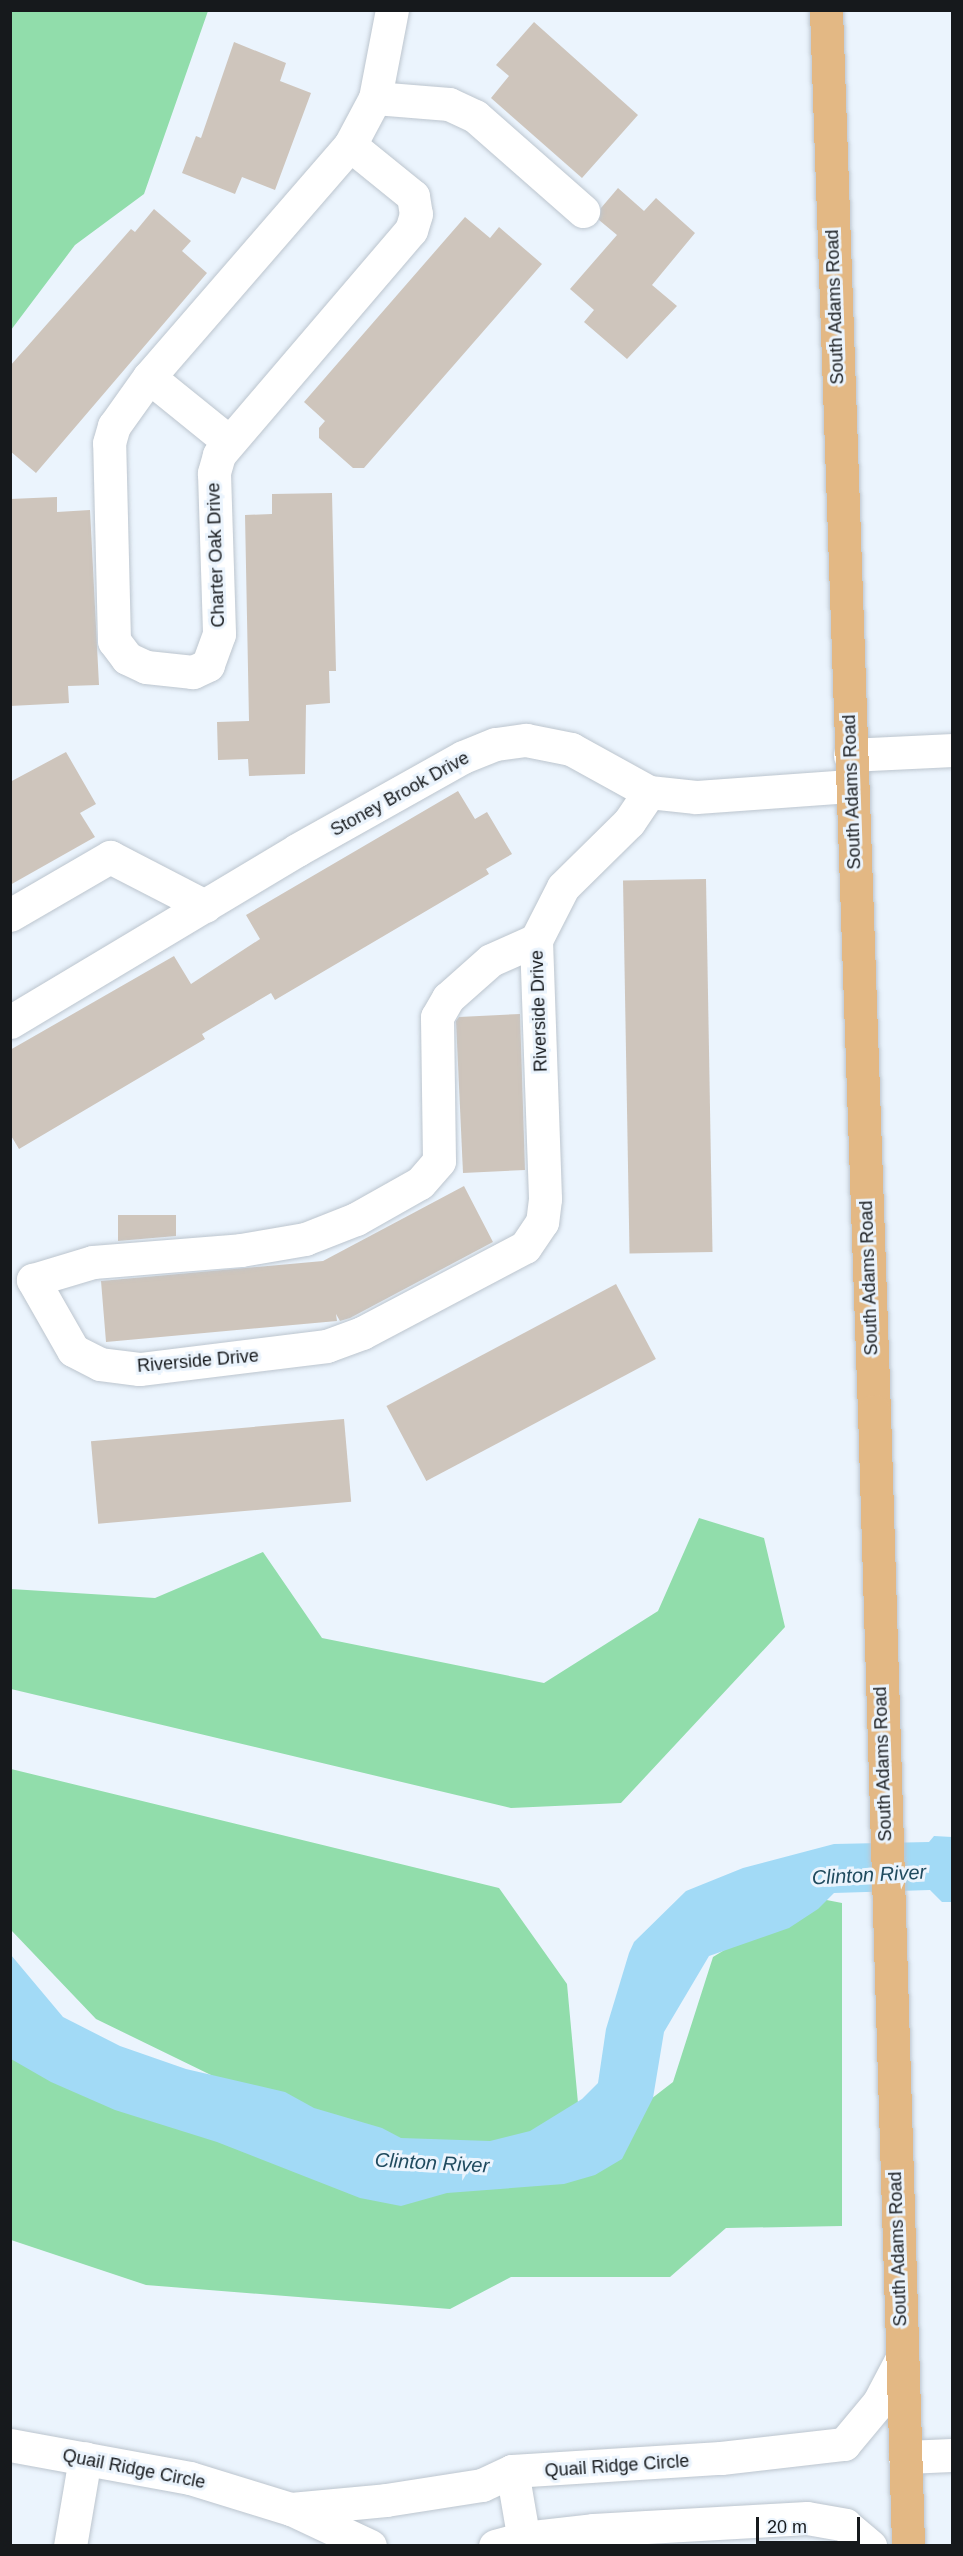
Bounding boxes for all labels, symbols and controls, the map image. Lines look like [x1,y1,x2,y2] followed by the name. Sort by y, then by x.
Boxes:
[821,229,849,385] street label: South Adams Road
[203,482,229,628] street label: Charter Oak Drive
[838,714,866,870] street label: South Adams Road
[327,747,473,841] street label: Stoney Brook Drive
[526,950,552,1072] street label: Riverside Drive
[855,1200,883,1356] street label: South Adams Road
[136,1345,260,1377] street label: Riverside Drive
[869,1686,897,1842] street label: South Adams Road
[811,1860,927,1890] water label: Clinton River
[374,2148,490,2178] water label: Clinton River
[884,2171,912,2327] street label: South Adams Road
[61,2445,207,2493] street label: Quail Ridge Circle
[544,2450,690,2482] street label: Quail Ridge Circle
[759,2505,862,2543] scale bar
[767,2517,807,2537] text: 20 m

